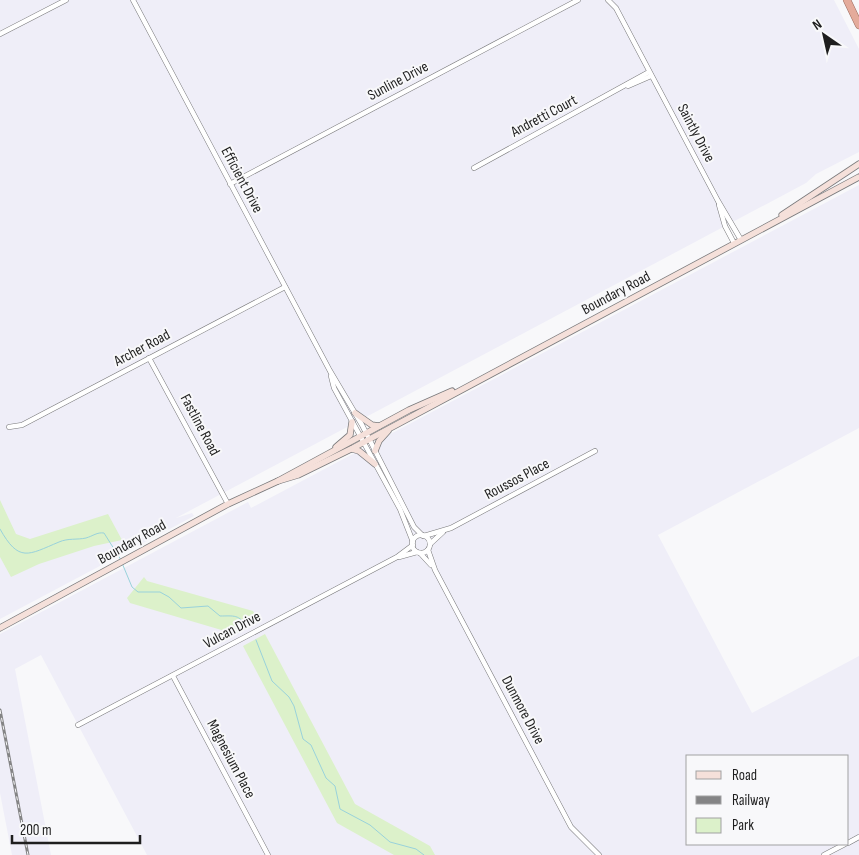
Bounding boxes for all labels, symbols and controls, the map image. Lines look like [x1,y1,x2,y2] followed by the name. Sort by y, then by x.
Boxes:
[799,10,849,60] north arrow
[809,15,825,34] text: N
[364,57,432,105] street label: Sunline Drive
[507,90,581,142] street label: Andretti Court
[673,101,719,165] street label: Saintly Drive
[217,144,267,216] street label: Efficient Drive
[578,267,654,319] street label: Boundary Road
[110,325,173,371] street label: Archer Road
[176,391,224,459] street label: Fastline Road
[481,454,553,504] street label: Roussos Place
[95,515,169,569] street label: Boundary Road
[200,607,264,653] street label: Vulcan Drive
[497,673,549,747] street label: Dunmore Drive
[202,716,260,802] street label: Magnesium Place
[686,755,849,845] legend
[732,766,757,785] text: Road
[732,791,770,810] text: Railway
[12,812,140,844] scale bar
[732,816,754,835] text: Park
[20,821,52,840] text: 200 m

